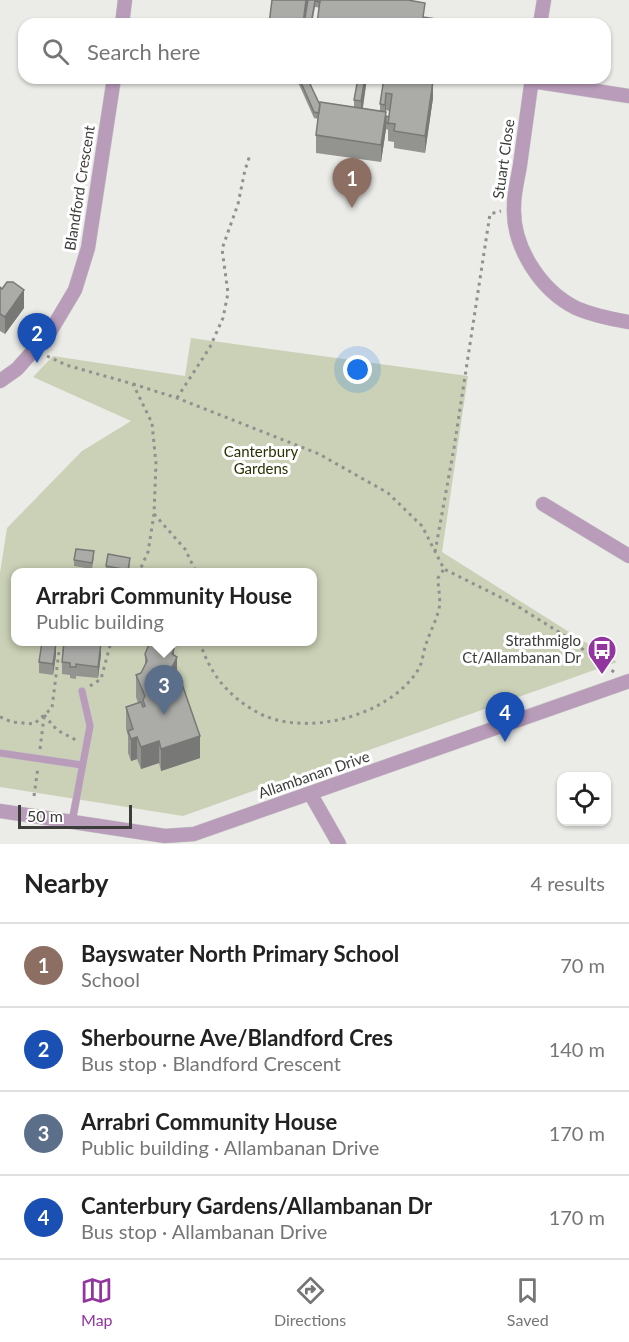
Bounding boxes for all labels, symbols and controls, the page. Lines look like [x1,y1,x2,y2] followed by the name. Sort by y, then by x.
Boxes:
[18,18,611,84] search box
[39,35,72,68] icon: search
[87,38,200,65] text: Search here
[489,118,518,200] street label: Stuart Close
[60,123,98,252] street label: Blandford Crescent
[332,158,372,208] pin: 1
[18,314,57,363] pin: 2
[343,355,372,384] your location
[224,442,298,477] park label: Canterbury Gardens
[11,568,317,646] popup
[36,582,292,609] text: Arrabri Community House
[36,609,164,633] text: Public building
[462,631,582,666] place label: Strathmiglo Ct/Allambanan Dr
[586,634,618,676] bus stop icon: Strathmiglo Ct/Allambanan Dr
[144,666,184,715] pin: 3
[486,692,524,742] pin: 4
[256,747,372,802] street label: Allambanan Drive
[557,772,611,826] map controls
[557,772,611,826] button: locate
[18,802,132,830] scale bar
[27,806,63,825] text: 50 m
[24,867,109,899] text: Nearby
[530,871,605,895] text: 4 results
[81,940,399,967] text: Bayswater North Primary School
[38,953,49,977] text: 1
[560,953,605,977] text: 70 m
[81,967,140,991] text: School
[81,1024,393,1051] text: Sherbourne Ave/Blandford Cres
[38,1037,49,1061] text: 2
[549,1037,605,1061] text: 140 m
[81,1051,341,1075] text: Bus stop · Blandford Crescent
[81,1108,337,1135] text: Arrabri Community House
[38,1121,49,1145] text: 3
[549,1121,605,1145] text: 170 m
[81,1135,379,1159] text: Public building · Allambanan Drive
[81,1192,432,1219] text: Canterbury Gardens/Allambanan Dr
[38,1205,49,1229] text: 4
[549,1205,605,1229] text: 170 m
[81,1219,327,1243] text: Bus stop · Allambanan Drive
[80,1274,113,1329] tab: Map
[274,1274,346,1329] tab: Directions
[507,1274,549,1329] tab: Saved

